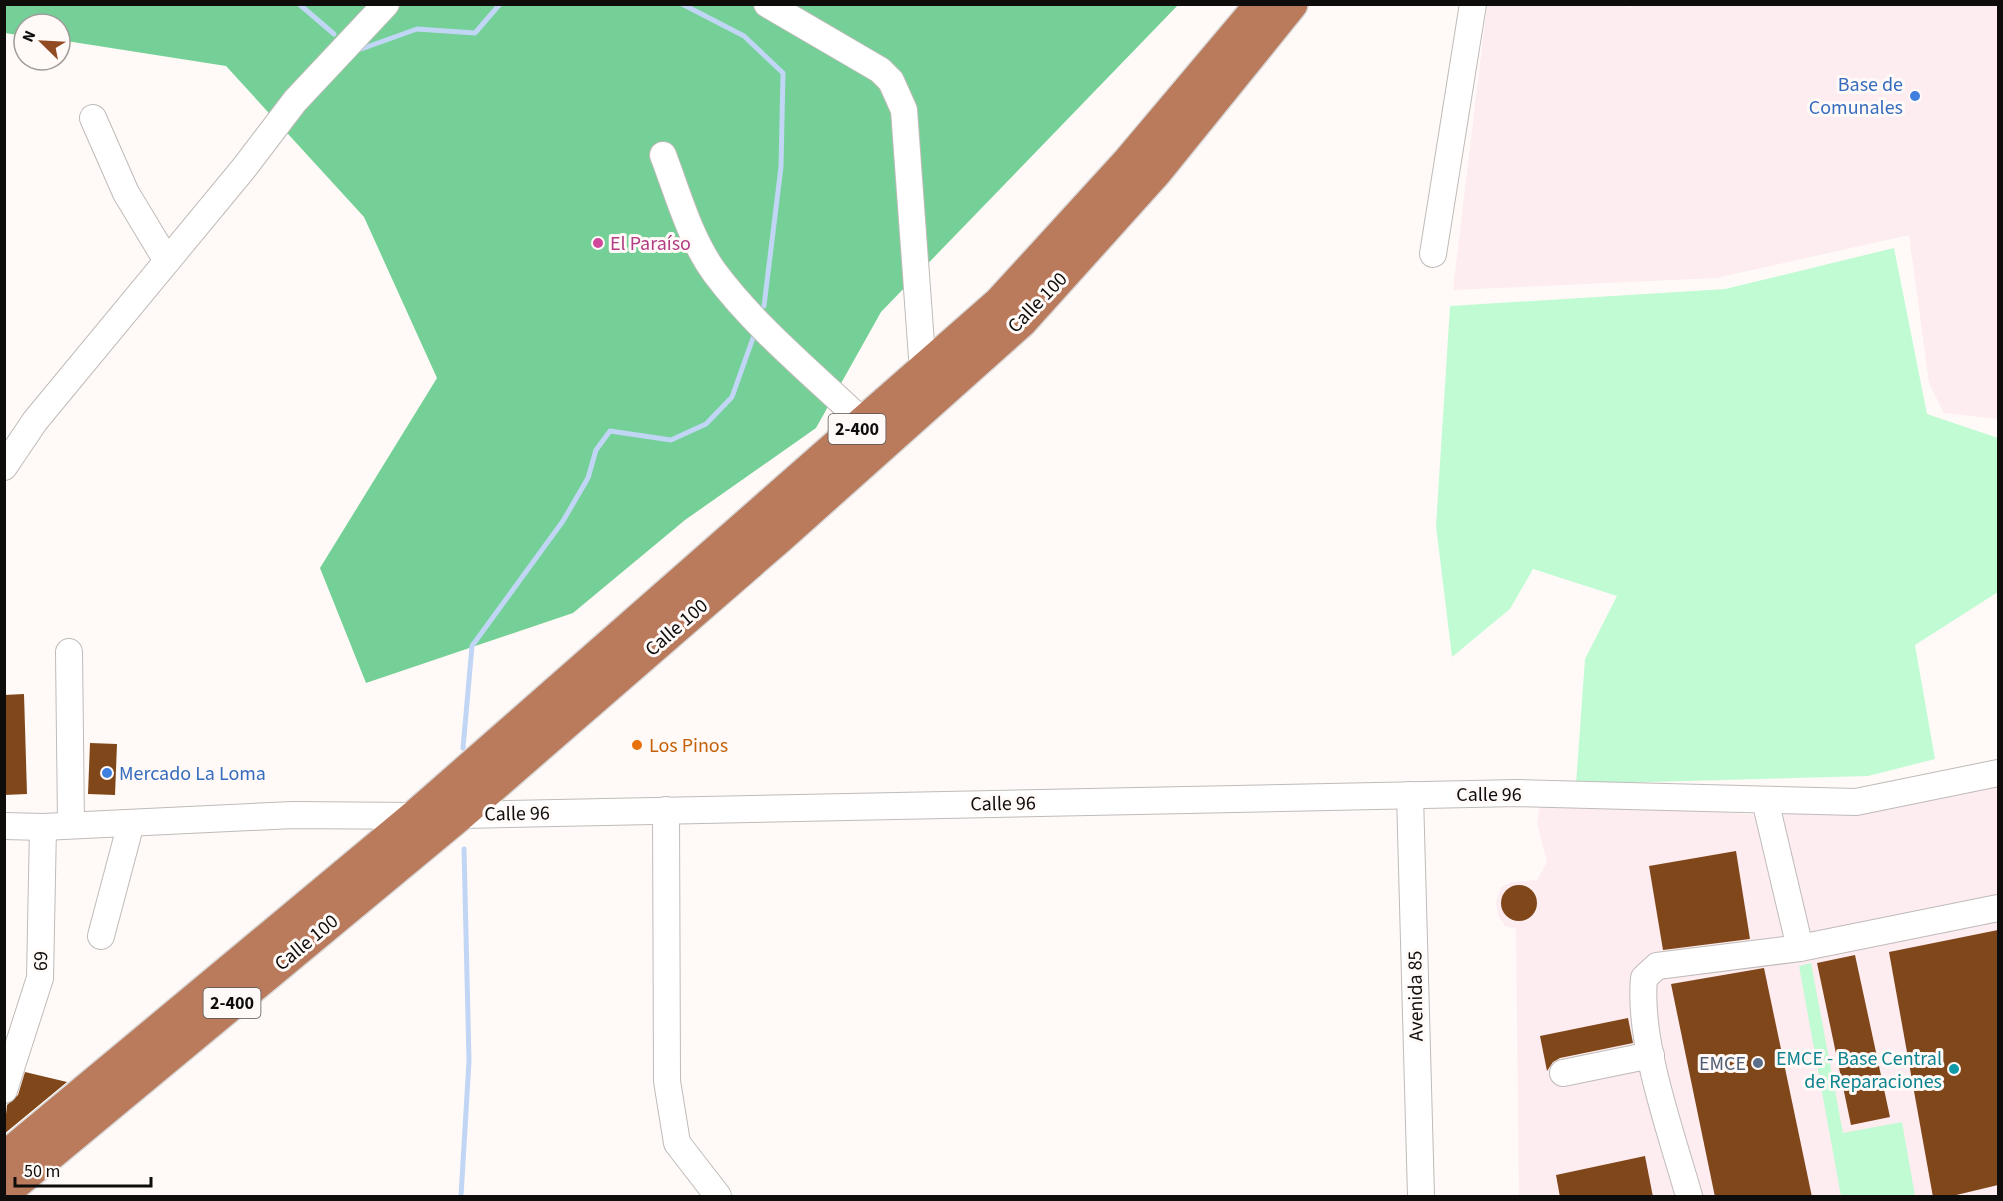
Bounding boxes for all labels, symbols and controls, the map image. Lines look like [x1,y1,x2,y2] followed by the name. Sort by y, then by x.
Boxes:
[12,12,72,72] north arrow
[17,27,41,46] text: N
[1809,71,1903,122] place label: Base de Comunales
[1908,89,1922,103] marker: Base de Comunales
[610,230,691,258] place label: El Paraíso
[591,236,605,250] marker: El Paraíso
[1001,266,1074,340] street label: Calle 100
[828,414,886,444] road number: 2-400
[639,592,714,663] street label: Calle 100
[649,732,728,760] place label: Los Pinos
[630,738,644,752] marker: Los Pinos
[119,760,266,788] place label: Mercado La Loma
[100,766,114,780] marker: Mercado La Loma
[1456,781,1522,809] street label: Calle 96
[970,789,1036,819] street label: Calle 96
[484,799,550,829] street label: Calle 96
[269,908,345,978] street label: Calle 100
[1401,950,1431,1042] street label: Avenida 85
[27,951,55,971] street label: 69
[204,988,260,1018] road number: 2-400
[1776,1045,1942,1096] place label: EMCE - Base Central de Reparaciones
[1699,1050,1746,1078] place label: EMCE
[1751,1056,1765,1070] marker: EMCE
[1947,1062,1961,1076] marker: EMCE - Base Central de Reparaciones
[15,1150,152,1188] scale bar
[24,1159,60,1184] text: 50 m

